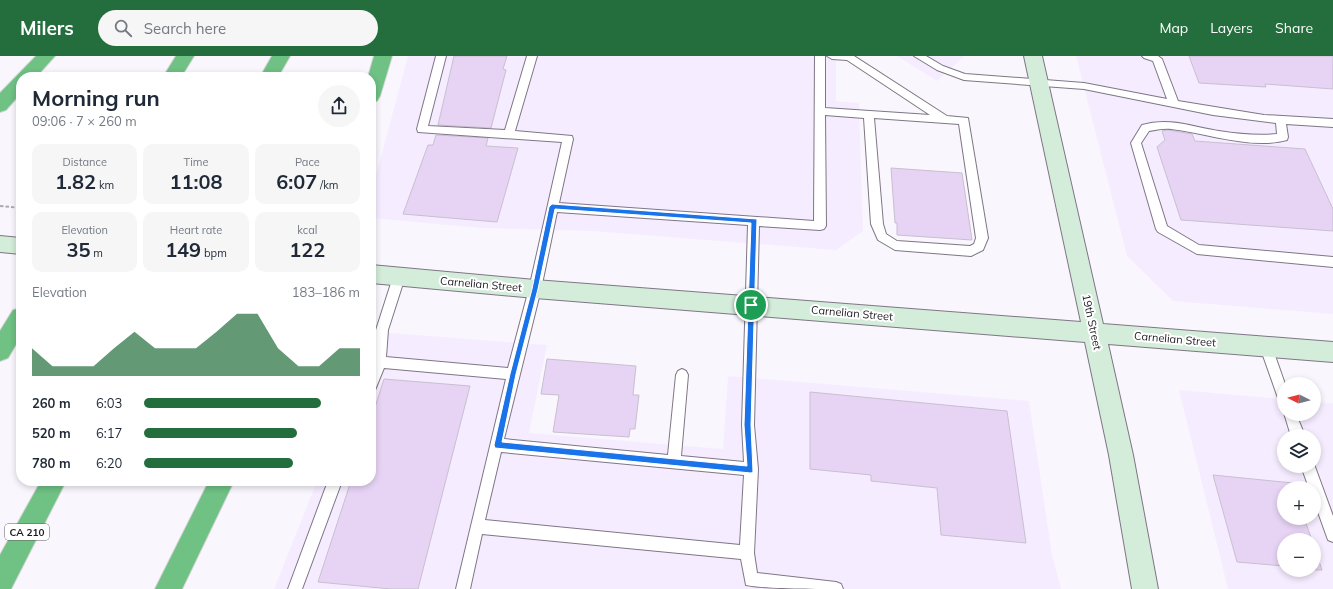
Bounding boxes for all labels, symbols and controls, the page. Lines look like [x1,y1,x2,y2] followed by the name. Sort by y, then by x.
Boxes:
[98,10,378,46] search box
[20,16,74,40] text: Milers
[112,17,134,39] icon: search
[144,19,226,38] text: Search here
[1159,19,1188,37] text: Map
[1210,19,1253,37] text: Layers
[1275,19,1313,37] text: Share
[32,84,160,112] text: Morning run
[318,85,360,127] button: share
[32,113,137,129] text: 09:06 · 7 × 260 m
[62,155,107,169] text: Distance
[184,155,208,169] text: Time
[295,155,320,169] text: Pace
[55,169,96,194] text: 1.82
[170,169,222,194] text: 11:08
[276,169,317,194] text: 6:07
[96,178,114,192] text: km
[317,178,338,192] text: /km
[61,223,108,237] text: Elevation
[170,223,222,237] text: Heart rate
[297,223,317,237] text: kcal
[66,237,90,262] text: 35
[165,237,201,262] text: 149
[289,237,325,262] text: 122
[90,246,103,260] text: m
[201,246,227,260] text: bpm
[440,273,523,295] street label: Carnelian Street
[32,284,87,300] text: Elevation
[292,284,360,300] text: 183–186 m
[734,288,768,322] pin
[1079,293,1105,351] street label: 19th Street
[740,294,762,316] icon: arrive
[811,302,894,324] street label: Carnelian Street
[1134,328,1217,350] street label: Carnelian Street
[1277,377,1321,421] north arrow
[1277,377,1321,577] map controls
[32,395,71,411] text: 260 m
[96,395,122,411] text: 6:03
[32,425,71,441] text: 520 m
[96,425,122,441] text: 6:17
[1277,429,1321,473] button: layers
[32,455,71,471] text: 780 m
[96,455,122,471] text: 6:20
[1277,481,1321,525] button: +
[5,524,49,540] road number: CA 210
[1277,533,1321,577] button: −

